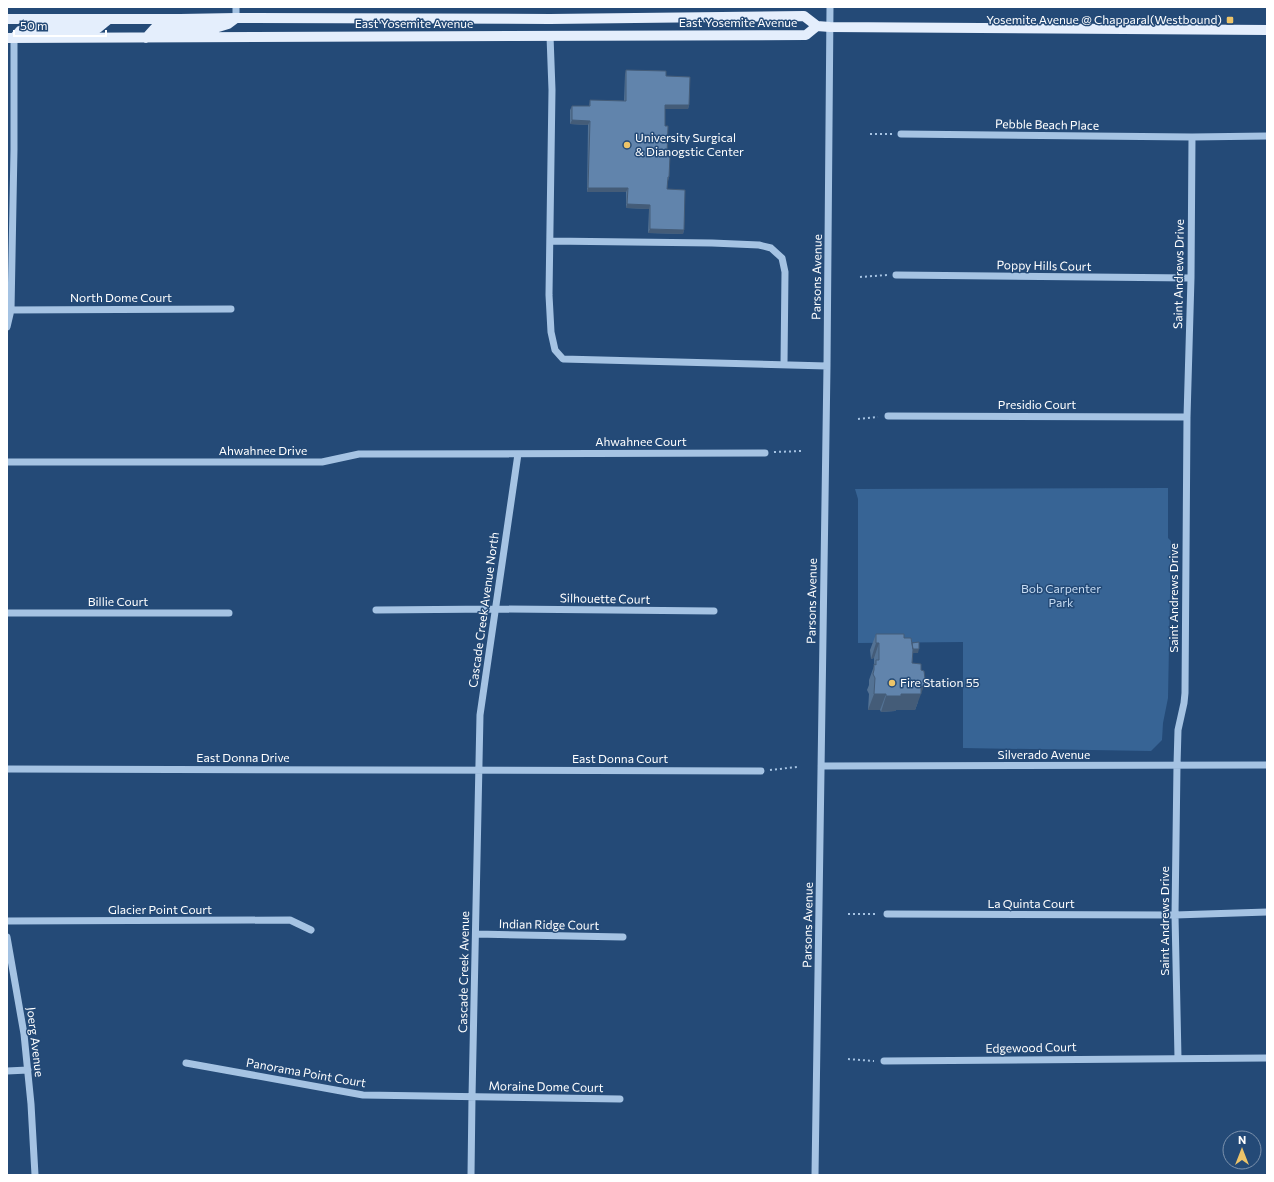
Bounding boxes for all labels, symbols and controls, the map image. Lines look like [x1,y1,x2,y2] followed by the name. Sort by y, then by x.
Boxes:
[14,12,106,38] scale bar
[986,12,1222,26] place label: Yosemite Avenue @ Chapparal(Westbound)
[679,15,797,29] street label: East Yosemite Avenue
[1225,15,1235,25] marker: Yosemite Avenue @ Chapparal(Westbound)
[355,16,473,30] street label: East Yosemite Avenue
[20,18,48,32] text: 50 m
[995,116,1099,132] street label: Pebble Beach Place
[635,130,744,158] place label: University Surgical & Dianogstic Center
[622,140,632,150] marker: University Surgical & Dianogstic Center
[1170,219,1186,329] street label: Saint Andrews Drive
[808,234,824,320] street label: Parsons Avenue
[997,257,1092,273] street label: Poppy Hills Court
[70,290,172,304] street label: North Dome Court
[998,397,1076,411] street label: Presidio Court
[595,434,687,448] street label: Ahwahnee Court
[219,443,307,457] street label: Ahwahnee Drive
[465,531,501,689] street label: Cascade Creek Avenue North
[1166,543,1180,653] street label: Saint Andrews Drive
[803,558,819,644] street label: Parsons Avenue
[1021,581,1101,609] park label: Bob Carpenter Park
[560,590,650,606] street label: Silhouette Court
[88,594,148,608] street label: Billie Court
[900,675,980,689] place label: Fire Station 55
[887,678,897,688] marker: Fire Station 55
[998,747,1090,761] street label: Silverado Avenue
[196,750,290,764] street label: East Donna Drive
[572,751,668,765] street label: East Donna Court
[1157,866,1171,976] street label: Saint Andrews Drive
[799,882,815,968] street label: Parsons Avenue
[987,896,1075,910] street label: La Quinta Court
[108,902,212,916] street label: Glacier Point Court
[455,911,471,1033] street label: Cascade Creek Avenue
[499,916,599,932] street label: Indian Ridge Court
[24,1006,47,1078] street label: Joerg Avenue
[985,1039,1077,1055] street label: Edgewood Court
[245,1055,367,1089] street label: Panorama Point Court
[488,1078,604,1094] street label: Moraine Dome Court
[1222,1130,1262,1170] north arrow
[1238,1133,1246,1146] text: N

